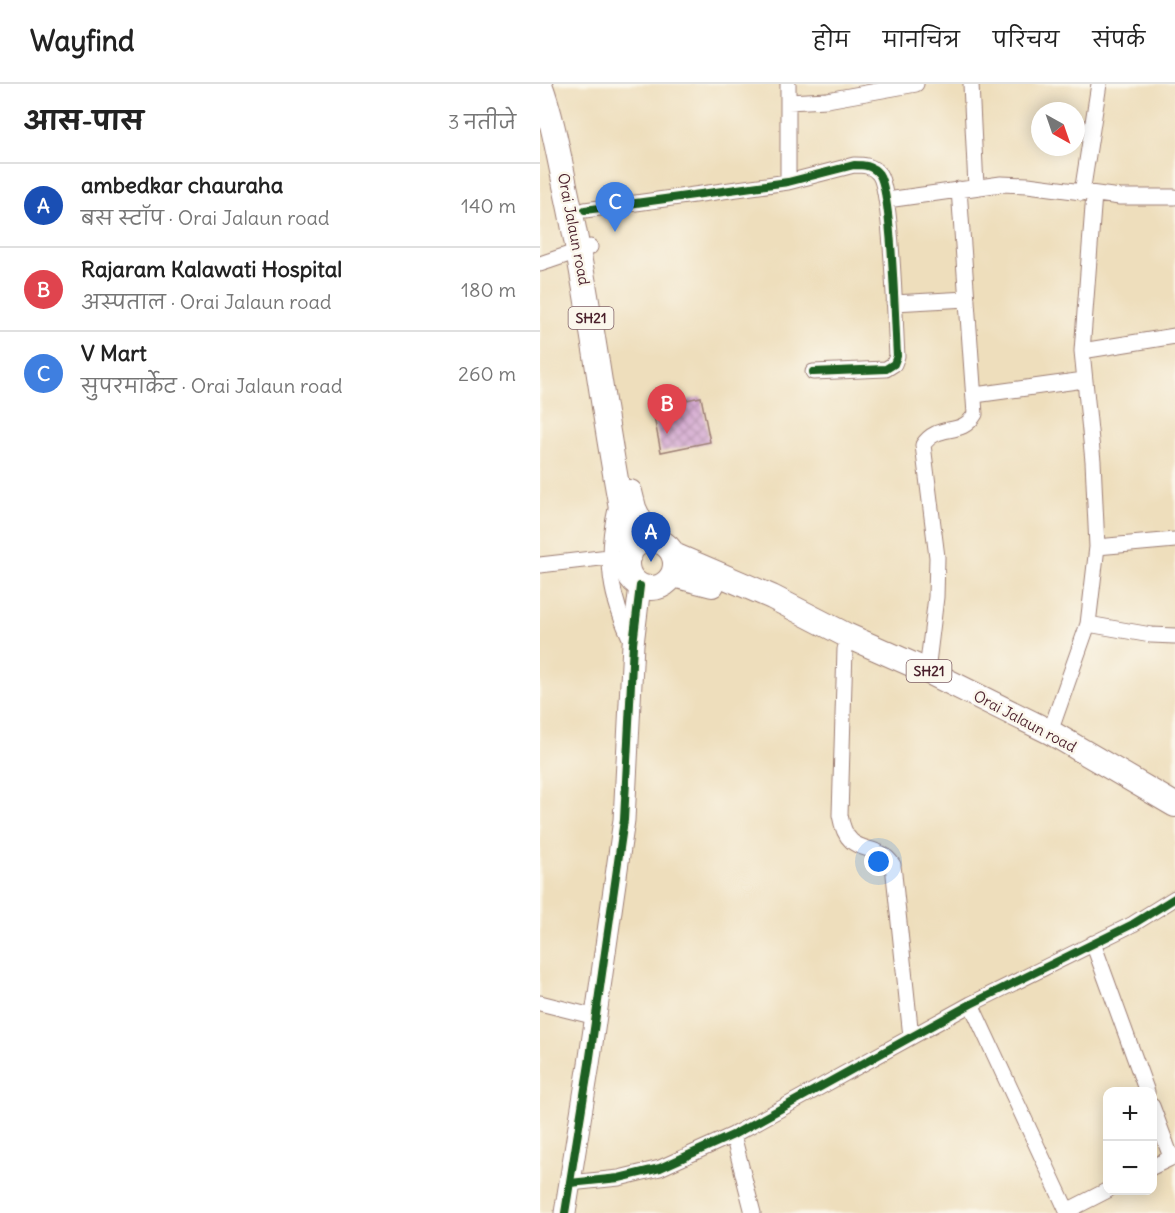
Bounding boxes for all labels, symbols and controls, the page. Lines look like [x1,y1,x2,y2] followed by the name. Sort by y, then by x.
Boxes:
[30,23,134,59] text: Wayfind
[813,26,850,53] text: होम
[883,26,960,53] text: मानचित्र
[993,26,1059,53] text: परिचय
[1092,26,1145,53] text: संपर्क
[1031,102,1085,156] north arrow
[24,104,144,137] text: आस-पास
[448,109,516,134] text: 3 नतीजे
[81,171,283,199] text: ambedkar chauraha
[554,171,594,287] street label: Orai Jalaun road
[596,182,634,232] pin: C
[37,193,50,218] text: A
[461,193,516,218] text: 140 m
[81,205,330,230] text: बस स्टॉप · Orai Jalaun road
[81,255,342,283] text: Rajaram Kalawati Hospital
[37,277,50,302] text: B
[461,277,516,302] text: 180 m
[81,289,332,314] text: अस्पताल · Orai Jalaun road
[568,307,614,329] road number: SH21
[81,339,147,367] text: V Mart
[37,361,50,386] text: C
[458,361,516,386] text: 260 m
[81,373,342,398] text: सुपरमार्केट · Orai Jalaun road
[648,384,686,434] pin: B
[632,512,670,562] pin: A
[906,660,952,682] road number: SH21
[970,686,1080,756] street label: Orai Jalaun road
[864,847,893,876] your location
[1103,1087,1157,1195] map controls
[1103,1087,1157,1141] button: +
[1103,1141,1157,1195] button: −

